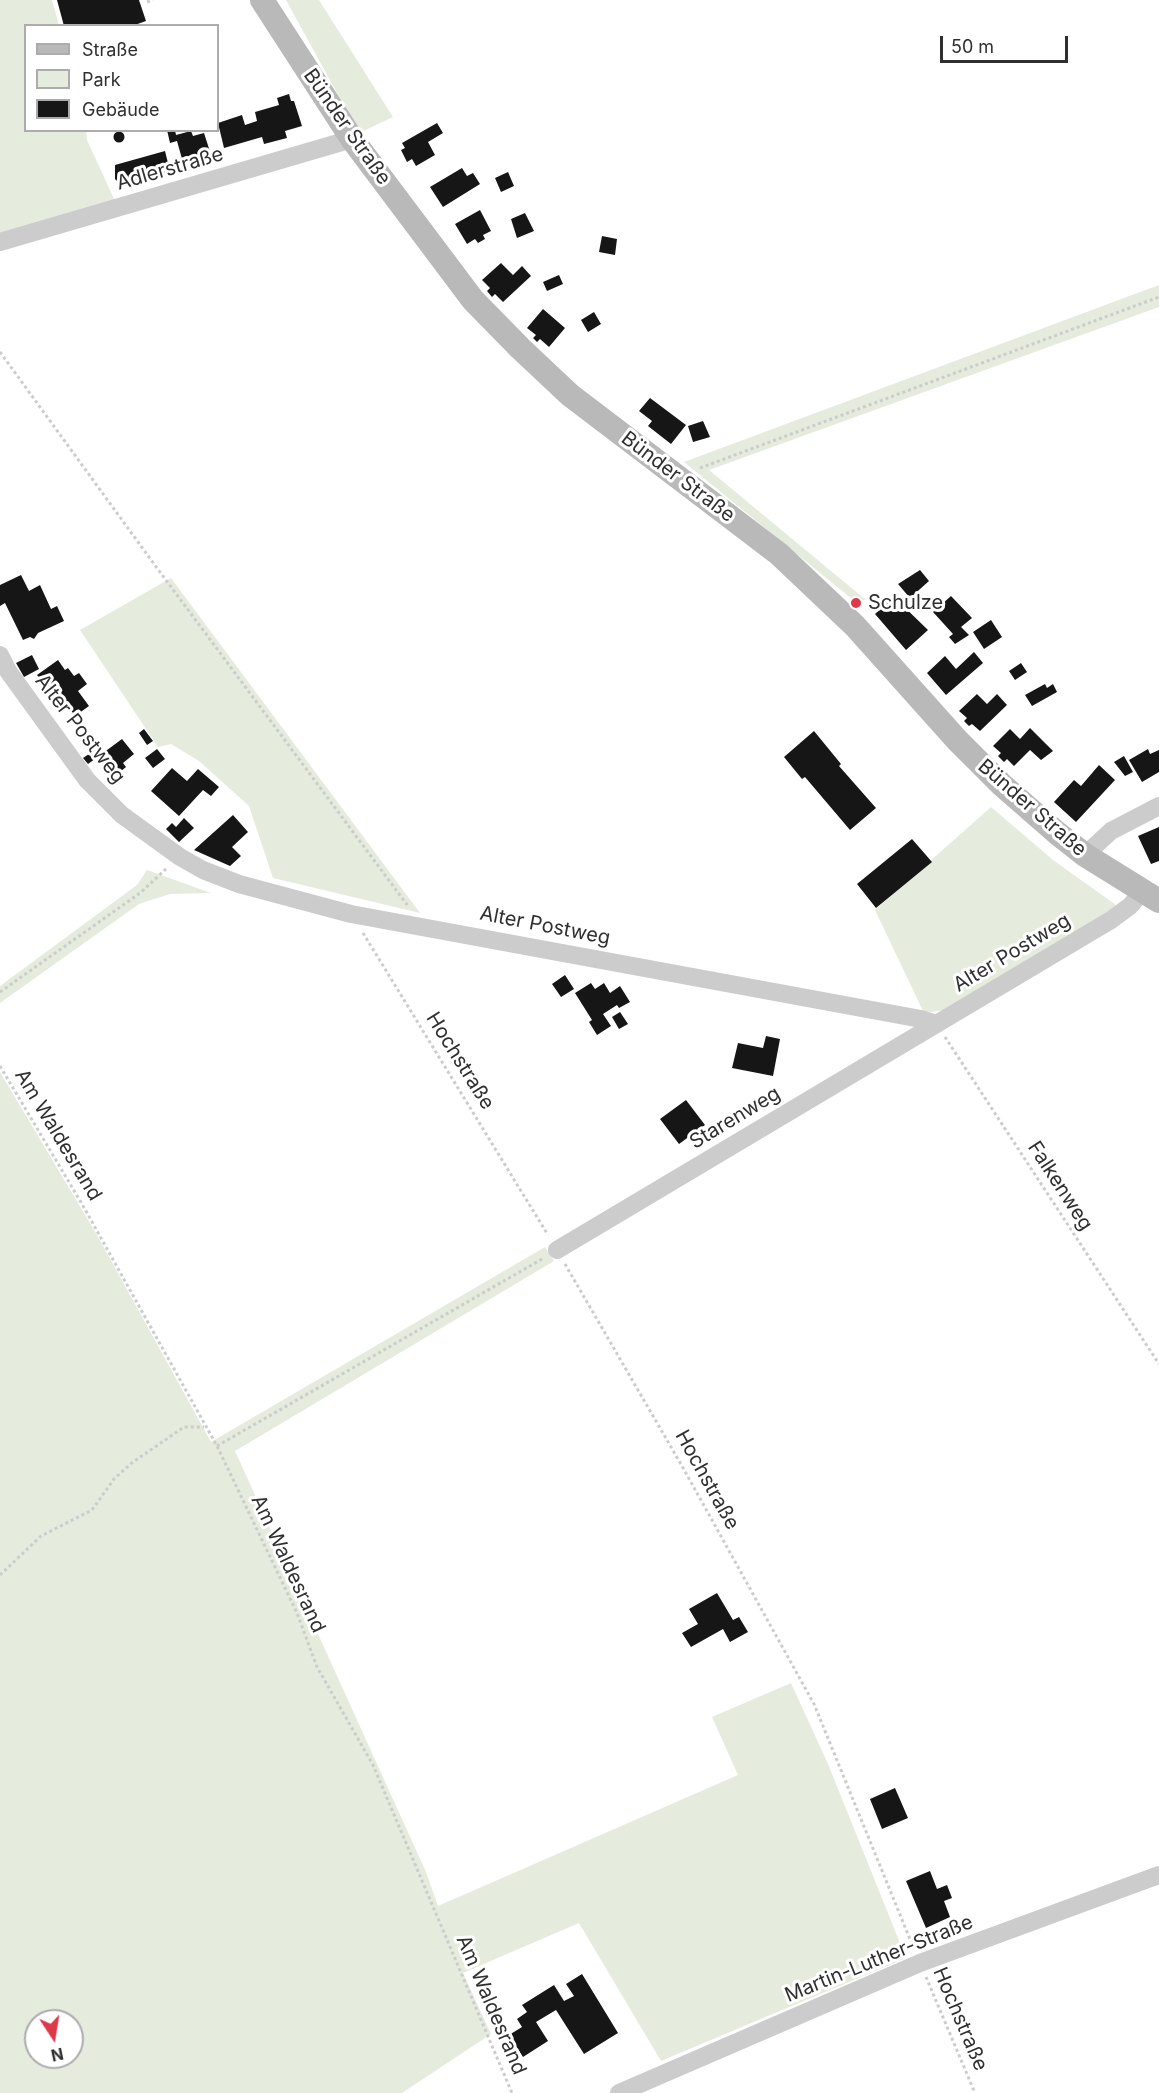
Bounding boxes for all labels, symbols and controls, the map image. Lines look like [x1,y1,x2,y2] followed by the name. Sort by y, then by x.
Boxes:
[24,24,219,132] legend
[943,24,1070,62] scale bar
[951,36,994,57] text: 50 m
[82,39,138,60] text: Straße
[298,64,396,190] street label: Bünder Straße
[82,69,121,90] text: Park
[82,99,159,120] text: Gebäude
[114,142,226,196] street label: Adlerstraße
[617,427,739,527] street label: Bünder Straße
[868,591,943,615] place label: Schulze
[849,596,863,610] marker: Schulze
[30,670,130,788] street label: Alter Postweg
[973,754,1091,862] street label: Bünder Straße
[478,902,612,950] street label: Alter Postweg
[949,909,1075,997] street label: Alter Postweg
[421,1008,499,1114] street label: Hochstraße
[9,1065,107,1205] street label: Am Waldesrand
[685,1082,785,1154] street label: Starenweg
[1022,1137,1098,1235] street label: Falkenweg
[670,1426,744,1534] street label: Hochstraße
[246,1491,330,1637] street label: Am Waldesrand
[781,1910,977,2008] street label: Martin-Luther-Straße
[451,1932,531,2078] street label: Am Waldesrand
[927,1964,993,2074] street label: Hochstraße
[24,2009,84,2069] north arrow
[49,2044,65,2066] text: N

